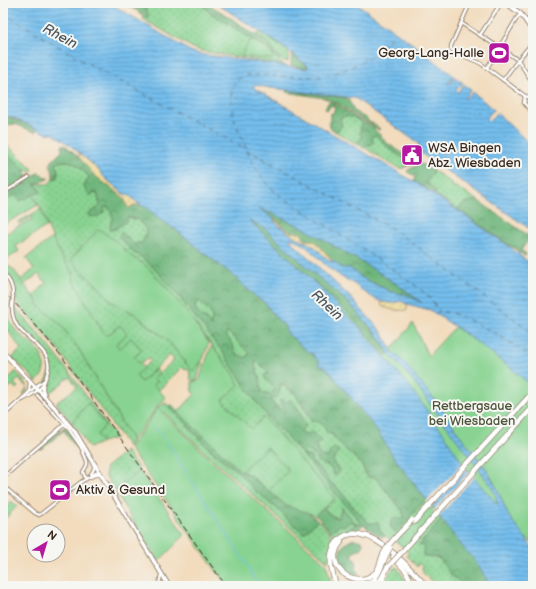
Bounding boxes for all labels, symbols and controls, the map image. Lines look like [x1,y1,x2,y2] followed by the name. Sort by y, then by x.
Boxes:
[40,20,80,52] water label: Rhein
[486,40,512,66] sports icon: Georg-Lang-Halle
[378,45,484,61] place label: Georg-Lang-Halle
[428,140,521,171] place label: WSA Bingen Abz. Wiesbaden
[399,142,425,168] public building icon: WSA Bingen Abz. Wiesbaden
[308,286,346,324] water label: Rhein
[429,398,515,429] park label: Rettbergsaue bei Wiesbaden
[47,477,73,503] sports icon: Aktiv & Gesund
[76,482,165,498] place label: Aktiv & Gesund
[26,523,66,563] north arrow
[45,528,59,543] text: N

